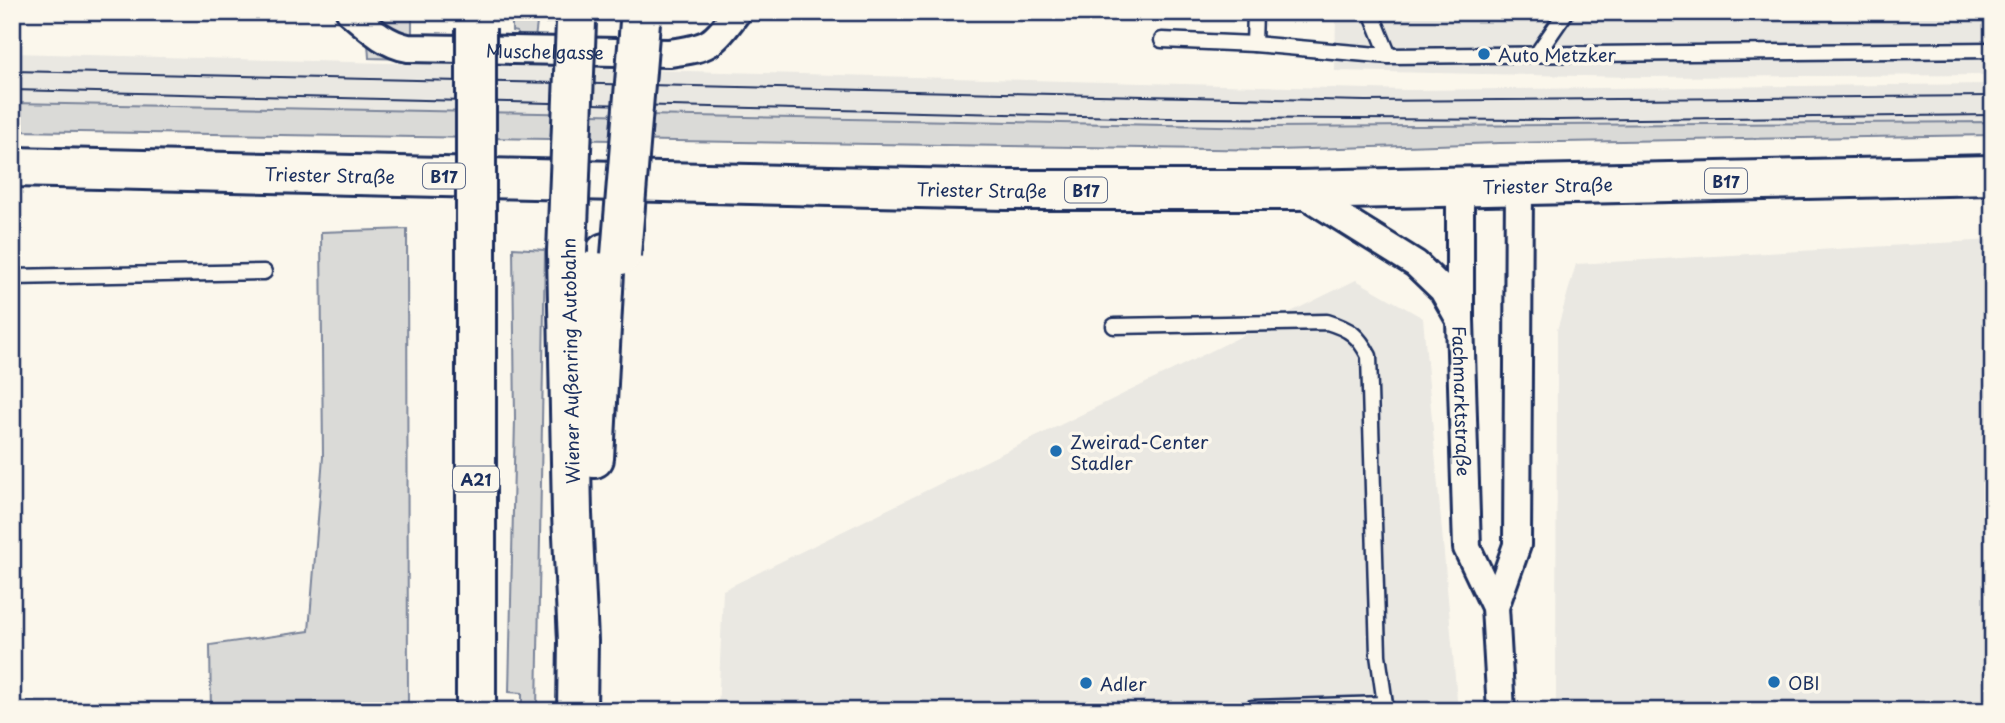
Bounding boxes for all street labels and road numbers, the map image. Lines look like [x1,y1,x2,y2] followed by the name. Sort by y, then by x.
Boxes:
[486,36,604,65] street label: Muschelgasse
[264,159,395,189] street label: Triester Straße
[423,164,465,188] road number: B17
[1705,168,1747,194] road number: B17
[1482,170,1613,199] street label: Triester Straße
[916,174,1047,204] street label: Triester Straße
[1065,178,1107,202] road number: B17
[554,238,586,484] street label: Wiener Außenring Autobahn
[1447,325,1478,477] street label: Fachmarktstraße
[453,466,499,492] road number: A21

